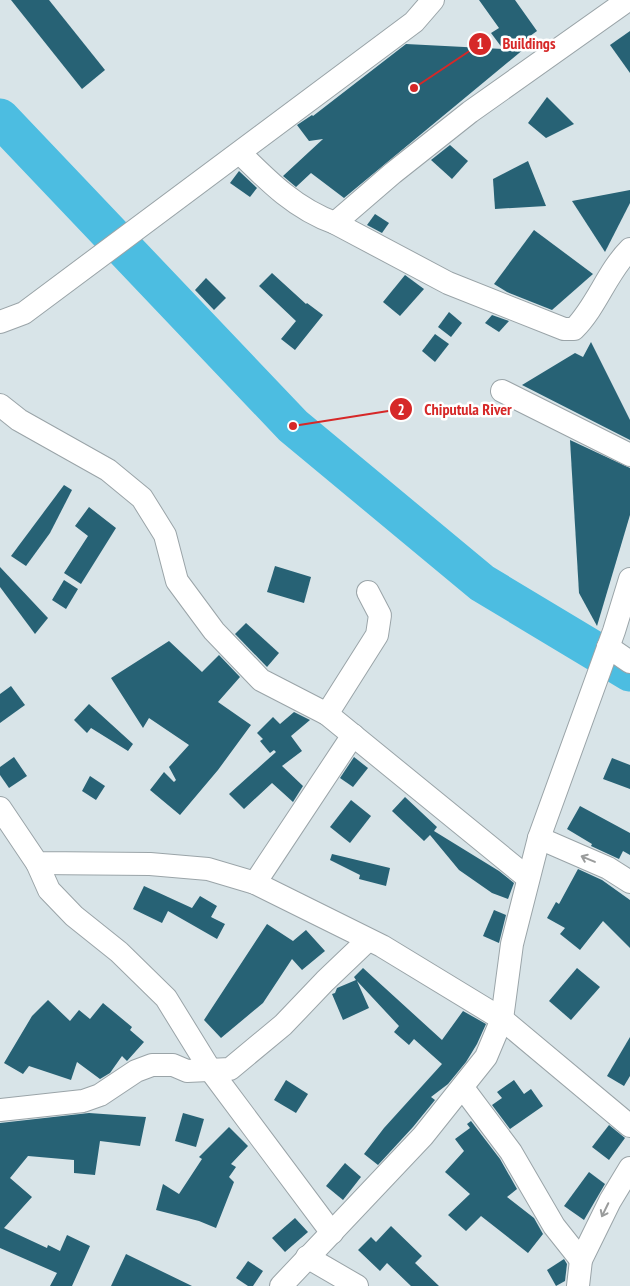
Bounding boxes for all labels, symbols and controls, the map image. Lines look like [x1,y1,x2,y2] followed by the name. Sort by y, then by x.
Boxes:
[467,28,565,59] callout: Buildings
[502,33,556,53] text: Buildings
[476,34,484,53] text: 1
[389,394,521,425] callout: Chiputula River
[424,399,512,419] text: Chiputula River
[397,400,405,419] text: 2
[581,853,596,863] one-way arrow
[600,1202,610,1217] one-way arrow

